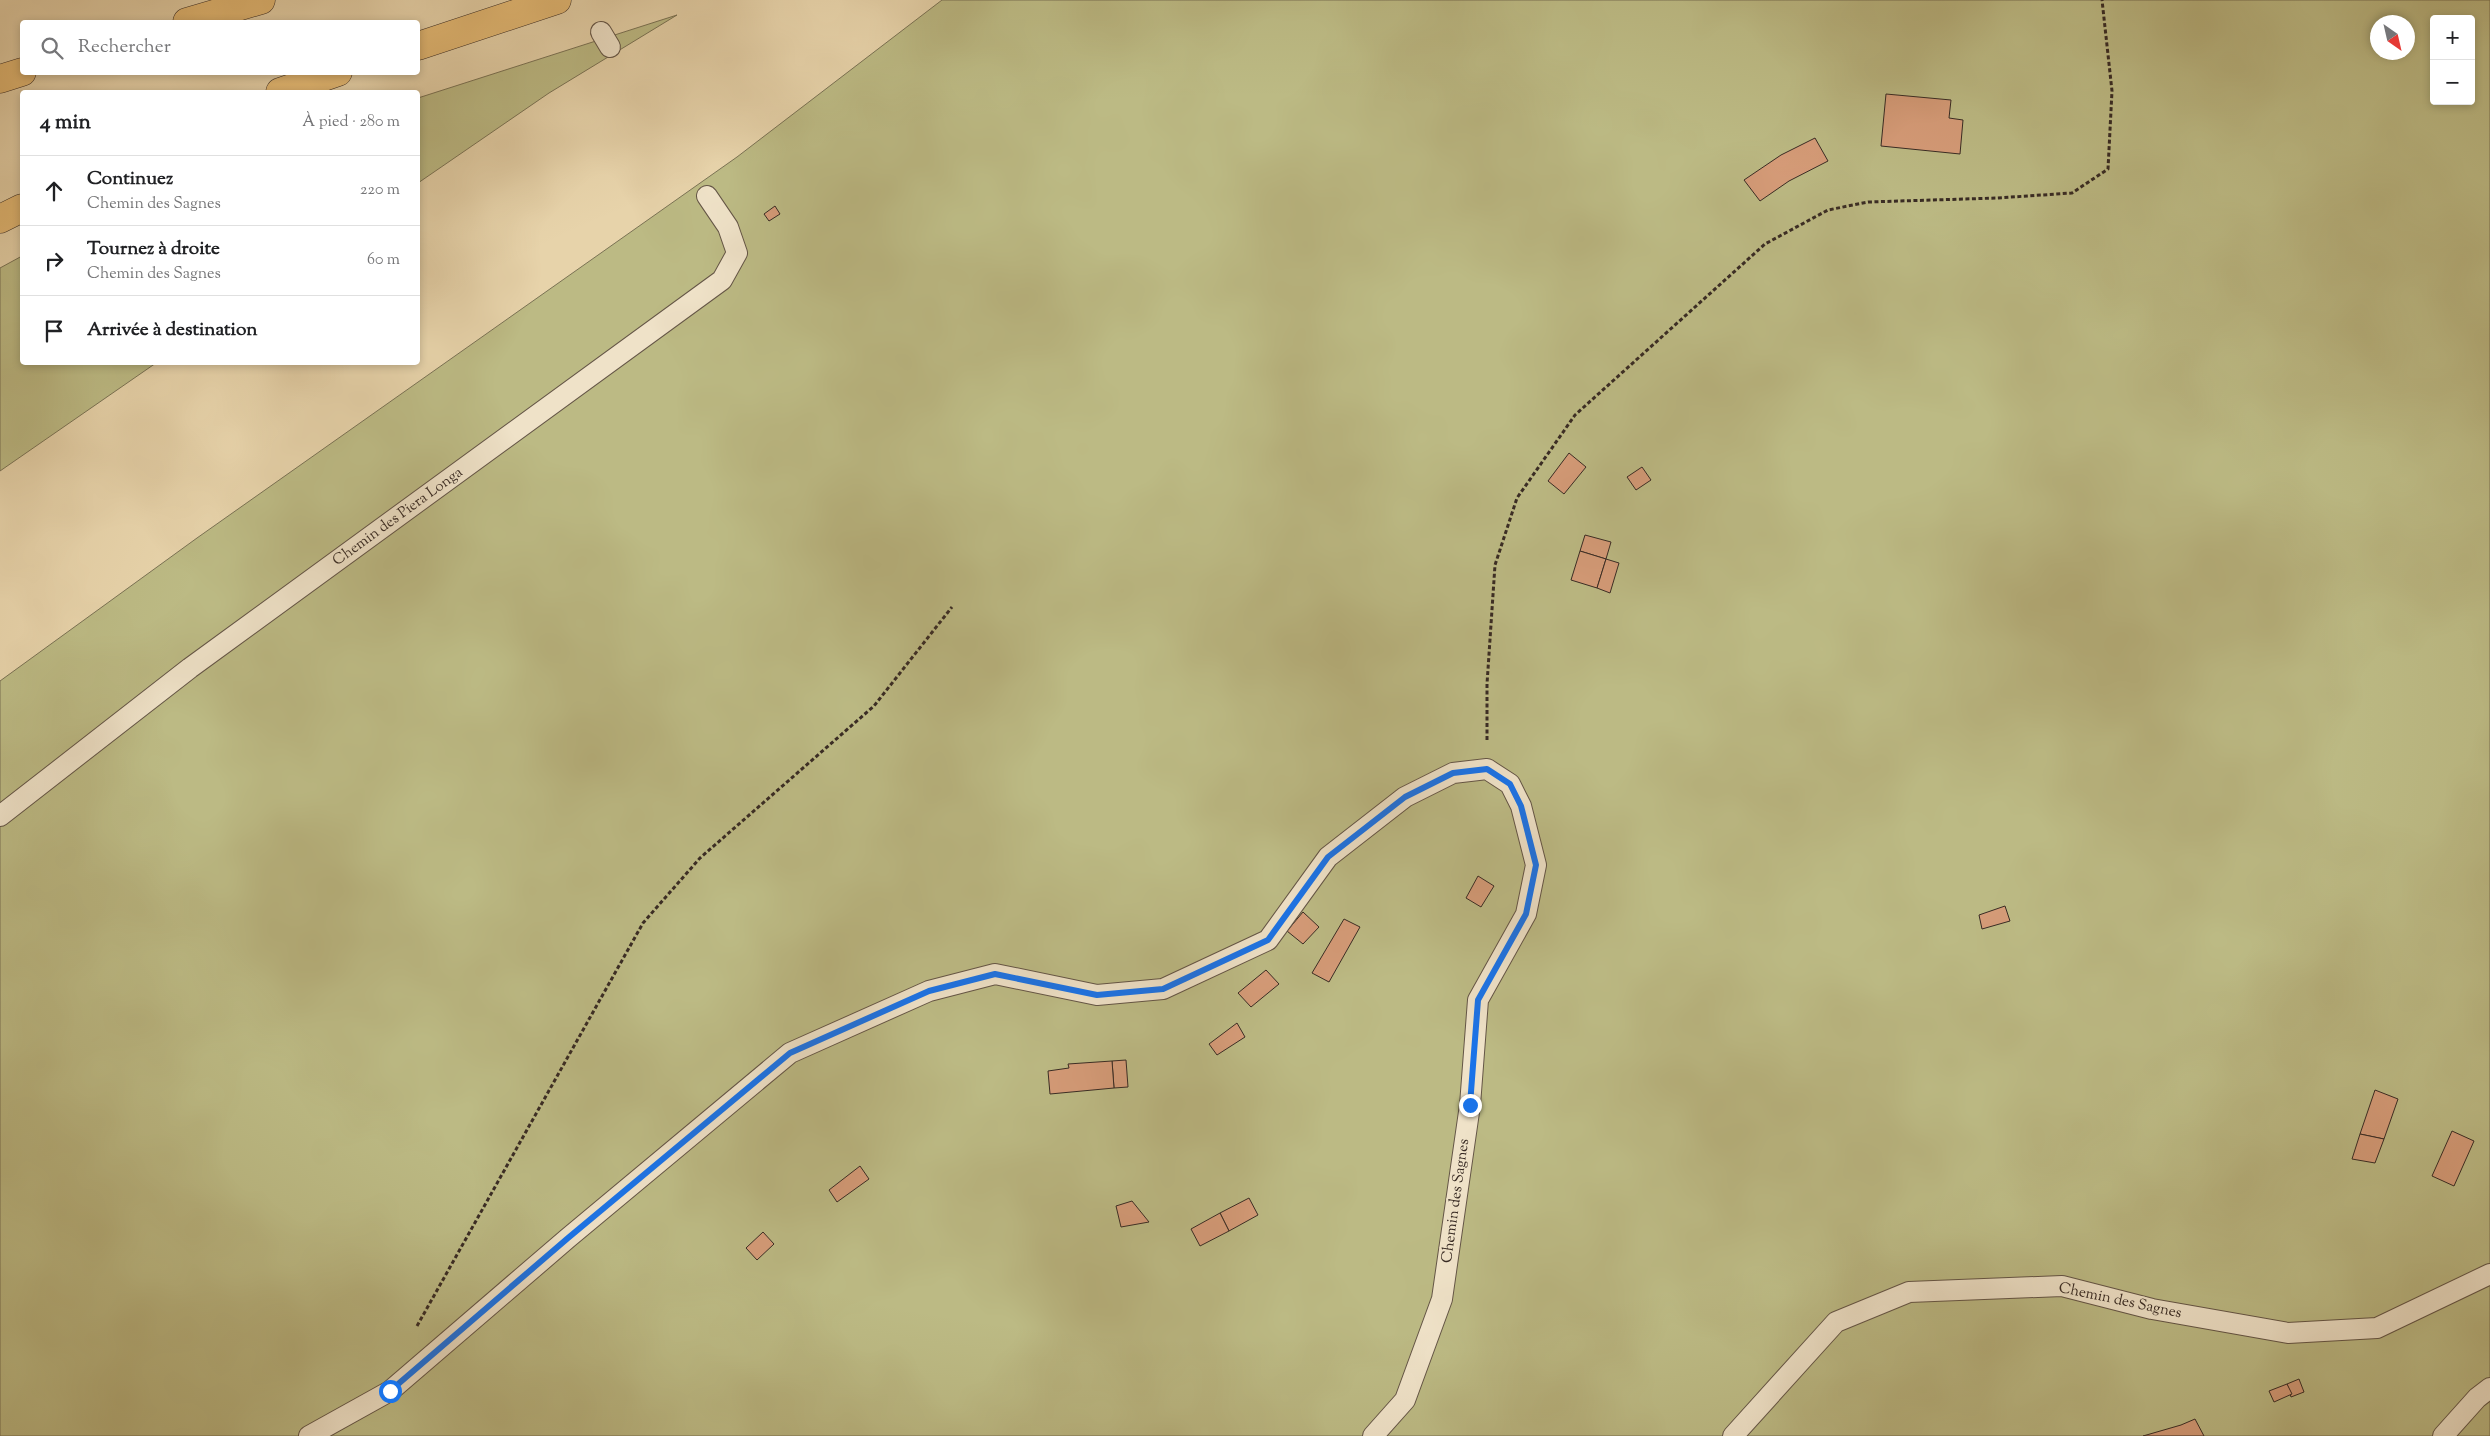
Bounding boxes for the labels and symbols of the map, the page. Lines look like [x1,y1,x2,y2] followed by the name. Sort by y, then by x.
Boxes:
[2370,15,2415,60] north arrow
[329,463,467,571] street label: Chemin des Piera Longa
[1459,1094,1482,1117] route end
[1437,1137,1475,1265] street label: Chemin des Sagnes
[2056,1278,2184,1324] street label: Chemin des Sagnes
[379,1380,402,1403] route start

